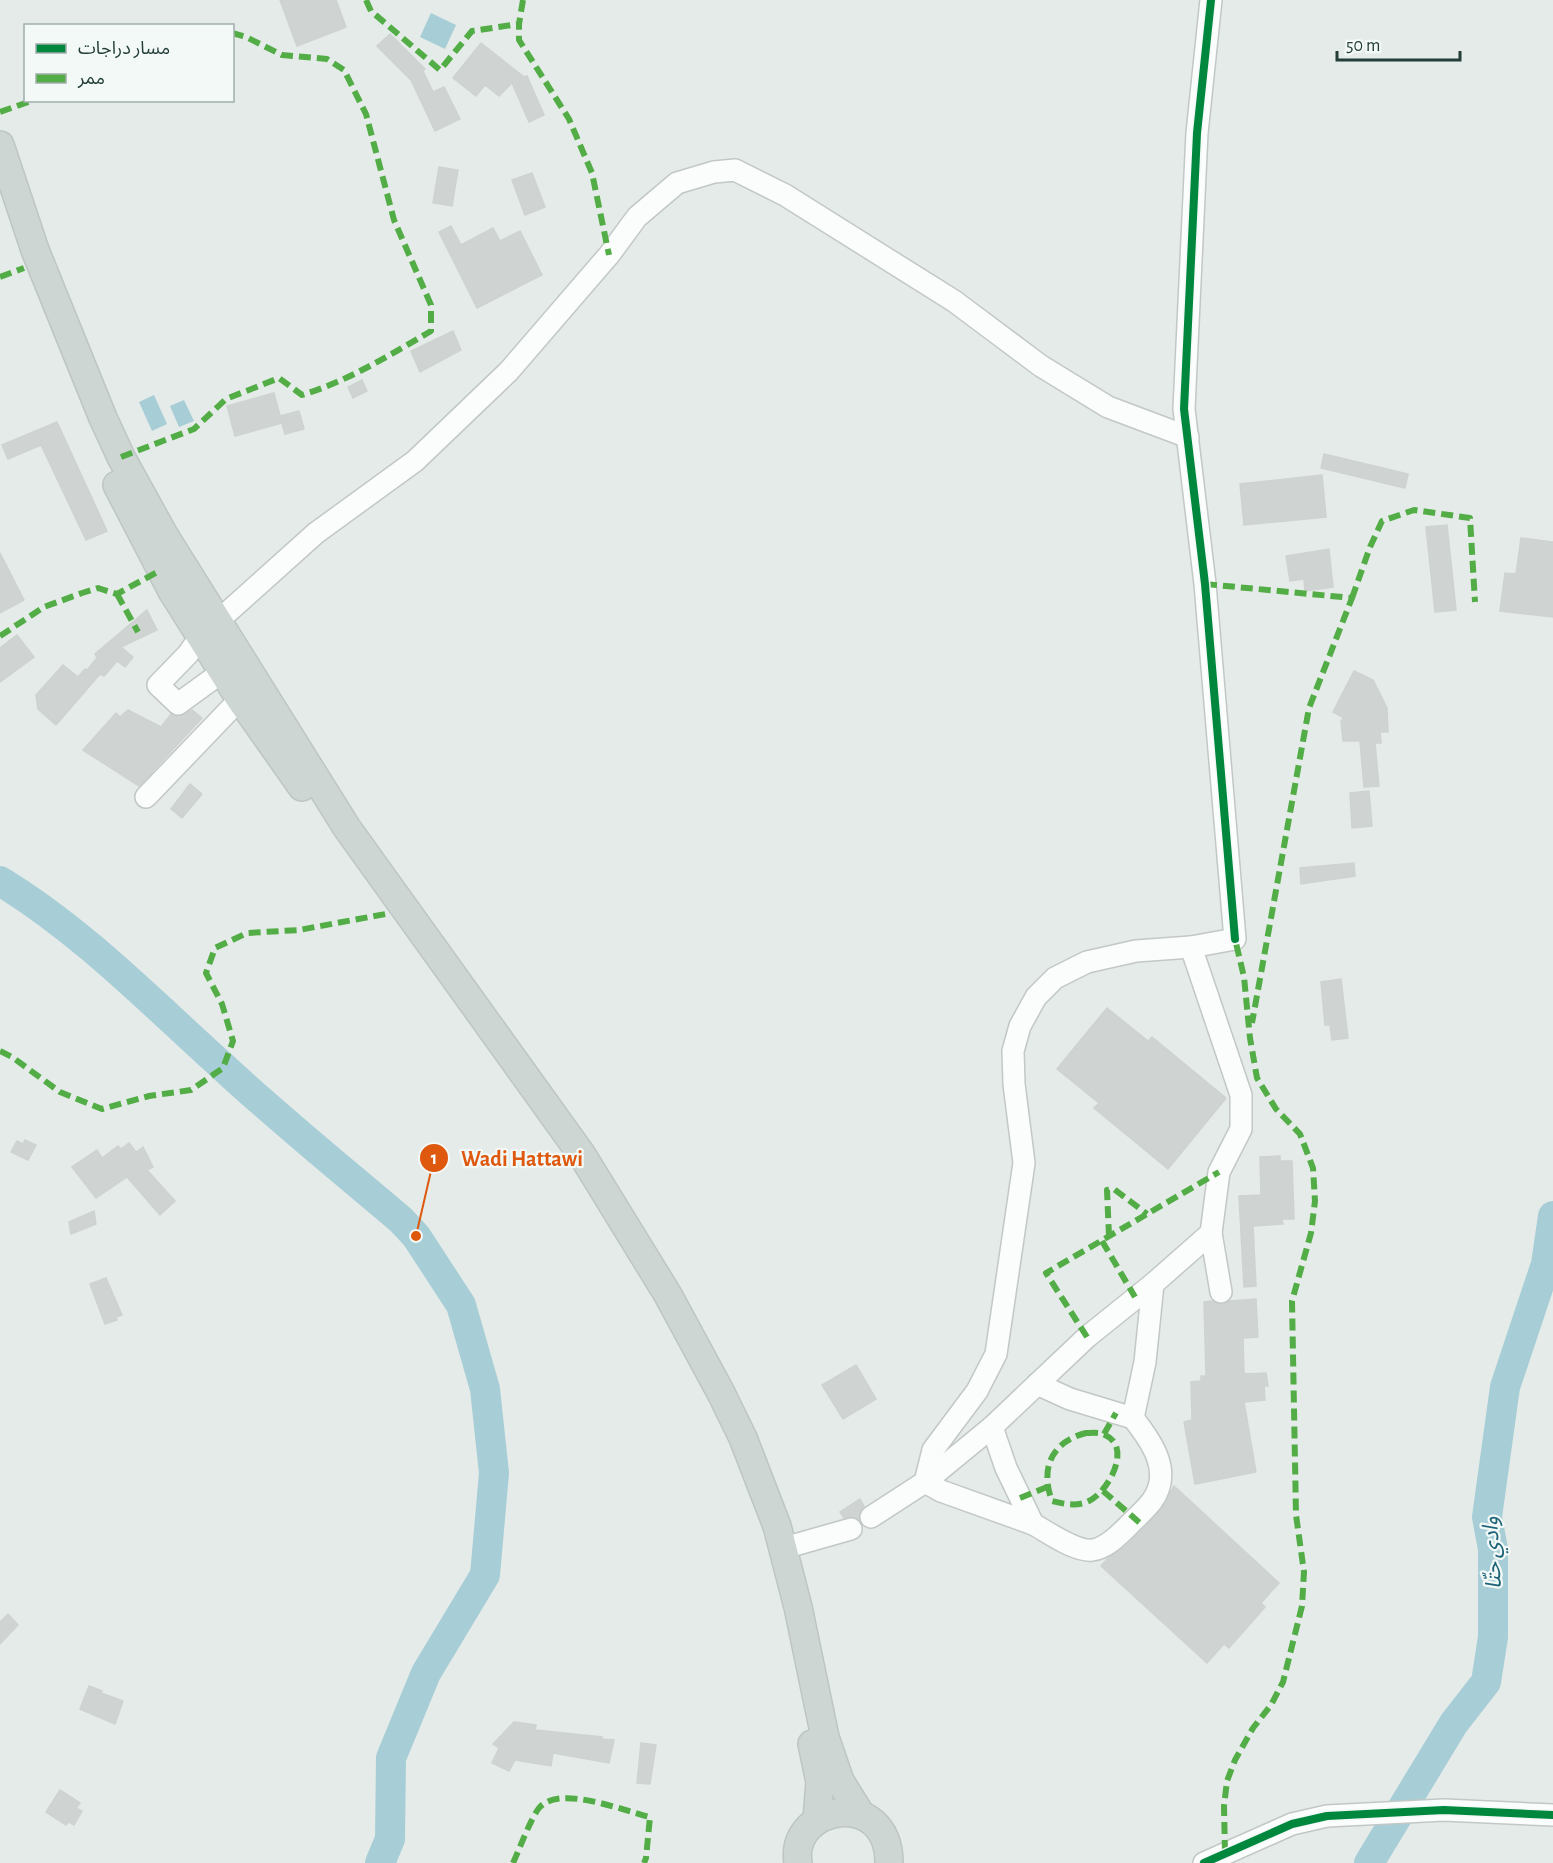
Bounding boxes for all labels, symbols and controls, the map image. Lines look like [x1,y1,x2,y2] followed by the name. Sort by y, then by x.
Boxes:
[24,24,234,102] legend
[1337,24,1460,62] scale bar
[1346,37,1380,55] text: 50 m
[78,40,170,59] text: مسار دراجات
[77,70,105,89] text: ممر
[419,1138,595,1178] callout: Wadi Hattawi
[461,1148,583,1170] text: Wadi Hattawi
[431,1150,437,1168] text: 1
[1478,1515,1511,1590] water label: وادي حتّا

